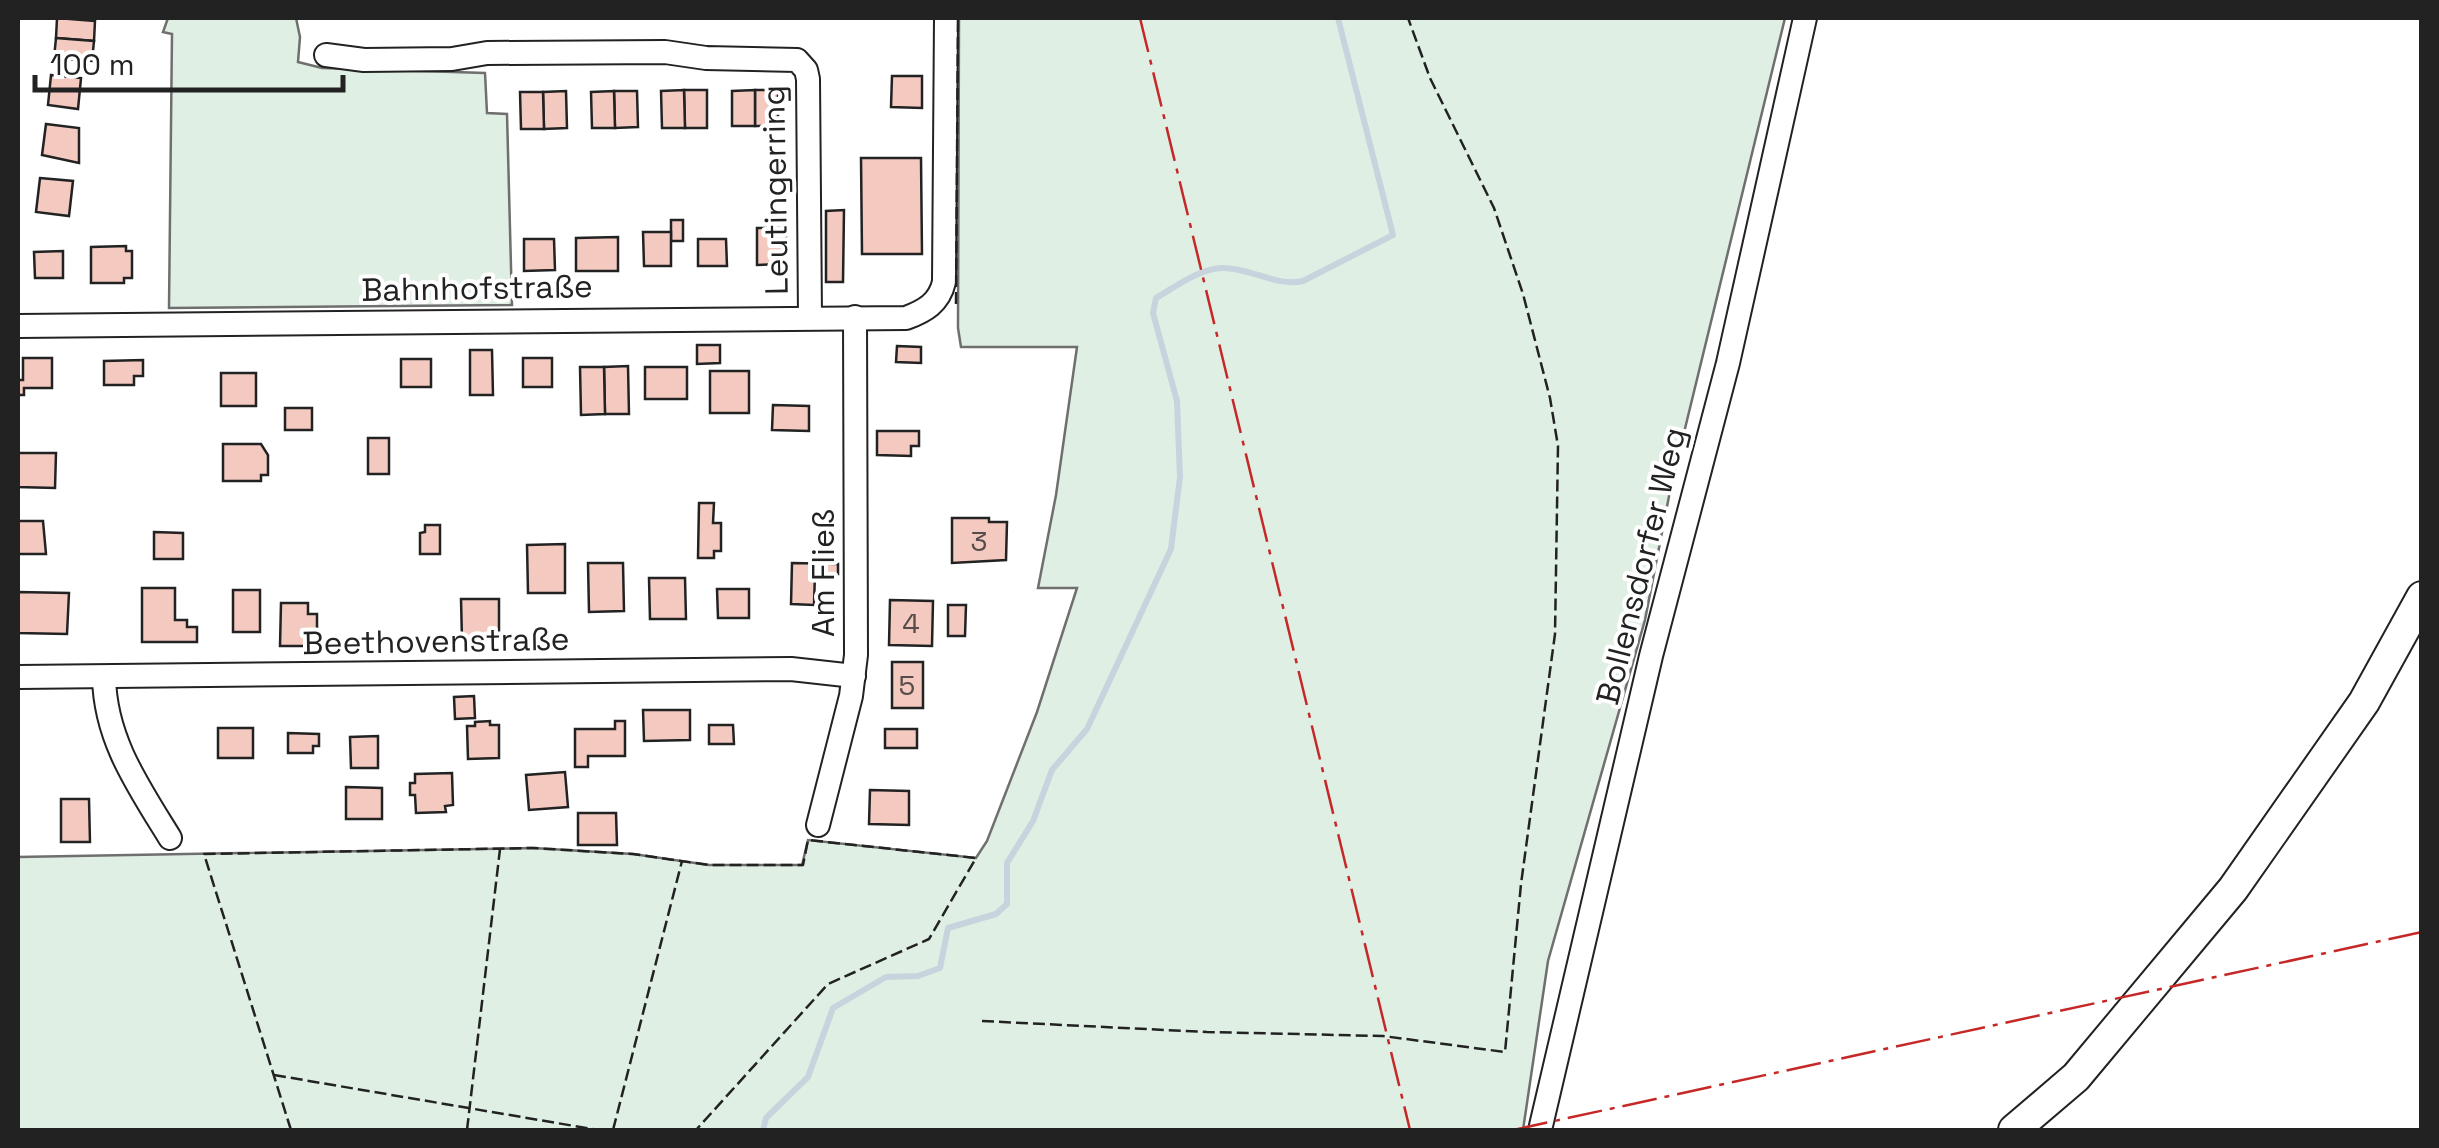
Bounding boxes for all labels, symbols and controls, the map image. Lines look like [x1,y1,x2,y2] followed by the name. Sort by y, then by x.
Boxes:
[35,30,342,92] scale bar
[50,45,135,84] text: 100 m
[753,85,797,295] street label: Leutingerring
[361,266,593,310] street label: Bahnhofstraße
[1587,423,1695,709] street label: Bollensdorfer Weg
[803,509,843,637] street label: Am Fließ
[971,523,987,559] house number: 3
[902,605,920,641] house number: 4
[302,619,570,663] street label: Beethovenstraße
[899,667,915,703] house number: 5

